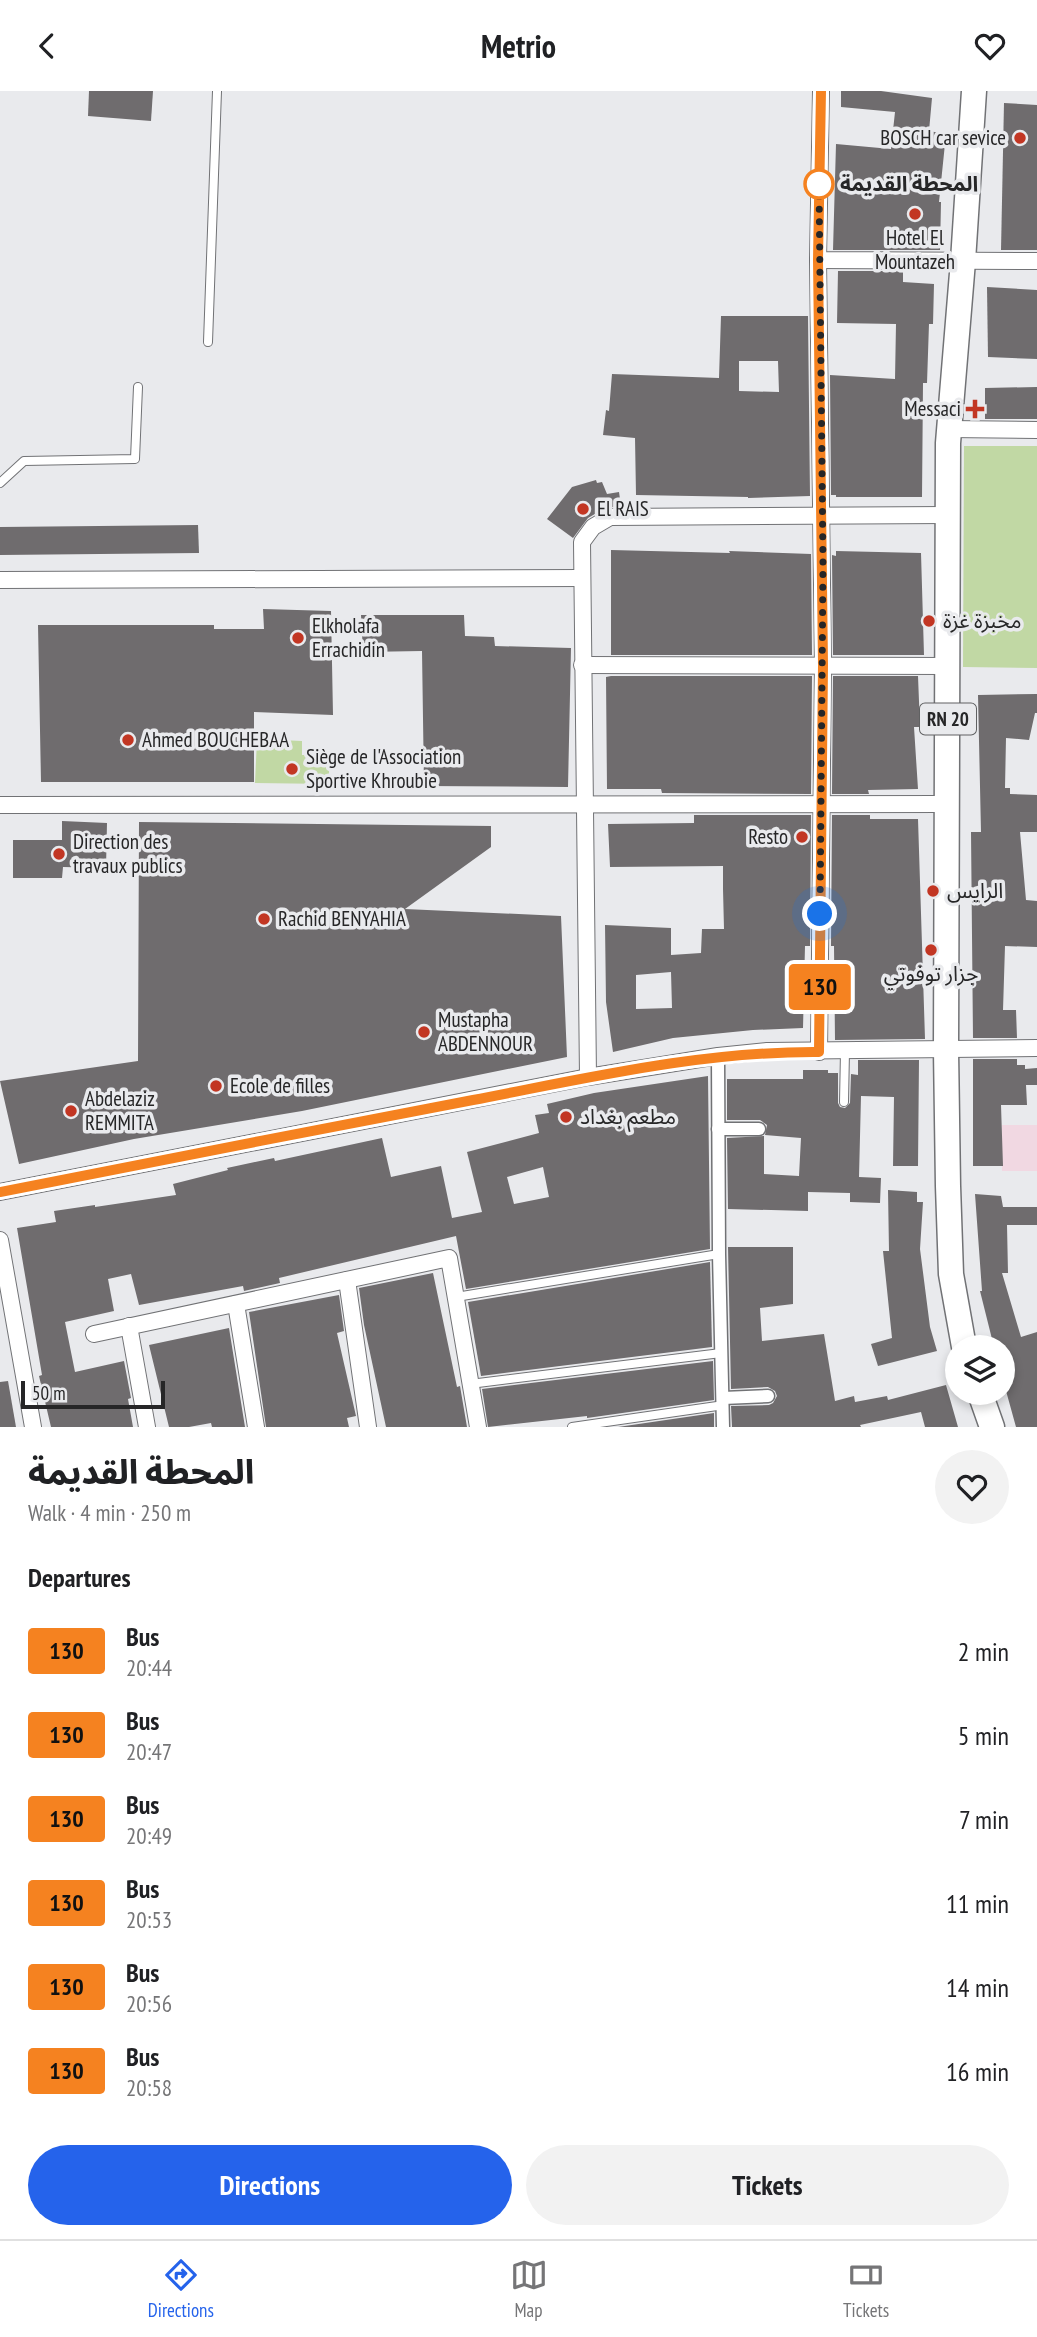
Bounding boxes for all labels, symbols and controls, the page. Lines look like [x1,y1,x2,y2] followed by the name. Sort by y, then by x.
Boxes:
[481,25,556,67] text: Metrio
[28,27,66,65] icon: back
[971,27,1009,65] icon: heart
[880,124,1006,151] place label: BOSCH car sevice
[1012,130,1028,146] marker: BOSCH car sevice
[804,169,834,199] marker: المحطة القديمة
[840,170,978,197] place label: المحطة القديمة
[907,206,923,222] marker: Hotel El Mountazeh
[875,224,955,275] place label: Hotel El Mountazeh
[904,395,961,422] place label: Messaci
[967,401,983,417] marker: Messaci
[597,495,649,522] place label: El RAIS
[575,501,591,517] marker: El RAIS
[943,607,1022,634] place label: مخبزة غزة
[312,612,385,663] place label: Elkholafa Errachidin
[921,613,937,629] marker: مخبزة غزة
[290,630,306,646] marker: Elkholafa Errachidin
[920,703,976,734] road number: RN 20
[142,726,289,753] place label: Ahmed BOUCHEBAA
[120,732,136,748] marker: Ahmed BOUCHEBAA
[306,743,461,794] place label: Siège de l'Association Sportive Khroubie
[284,761,300,777] marker: Siège de l'Association Sportive Khroubie
[748,823,788,850] place label: Resto
[73,828,183,879] place label: Direction des travaux publics
[794,829,810,845] marker: Resto
[51,846,67,862] marker: Direction des travaux publics
[947,877,1003,904] place label: الرايس
[925,883,941,899] marker: الرايس
[802,896,837,931] your location
[278,905,406,932] place label: Rachid BENYAHIA
[256,911,272,927] marker: Rachid BENYAHIA
[923,942,939,958] marker: جزار توفوتي
[884,960,978,990] place label: جزار توفوتي
[780,964,860,1010] line badge: 130
[803,971,837,1002] text: 130
[438,1006,533,1057] place label: Mustapha ABDENNOUR
[416,1024,432,1040] marker: Mustapha ABDENNOUR
[230,1072,330,1099] place label: Ecole de filles
[208,1078,224,1094] marker: Ecole de filles
[85,1085,155,1136] place label: Abdelaziz REMMITA
[63,1103,79,1119] marker: Abdelaziz REMMITA
[580,1103,676,1132] place label: مطعم بغداد
[558,1109,574,1125] marker: مطعم بغداد
[945,1335,1015,1405] map controls
[945,1335,1015,1405] button: layers
[21,1378,164,1410] scale bar
[32,1381,66,1405] text: 50 m
[28,1450,254,1493] text: المحطة القديمة
[935,1450,1009,1524] button: heart
[28,1498,191,1527] text: Walk · 4 min · 250 m
[28,1561,131,1594] text: Departures
[126,1620,159,1653] text: Bus
[49,1635,84,1666] text: 130
[958,1635,1009,1668] text: 2 min
[126,1653,172,1682] text: 20:44
[126,1704,159,1737] text: Bus
[49,1719,84,1750] text: 130
[958,1719,1009,1752] text: 5 min
[126,1737,172,1766] text: 20:47
[126,1788,159,1821] text: Bus
[49,1803,84,1834] text: 130
[959,1803,1009,1836] text: 7 min
[126,1821,172,1850] text: 20:49
[126,1872,159,1905] text: Bus
[49,1887,84,1918] text: 130
[946,1887,1009,1920] text: 11 min
[126,1905,172,1934] text: 20:53
[126,1956,159,1989] text: Bus
[49,1971,84,2002] text: 130
[946,1971,1009,2004] text: 14 min
[126,1989,172,2018] text: 20:56
[126,2040,159,2073] text: Bus
[49,2055,84,2086] text: 130
[946,2055,1009,2088] text: 16 min
[126,2073,172,2102] text: 20:58
[28,2145,512,2225] button: Directions
[526,2145,1009,2225] button: Tickets
[148,2256,214,2322] tab: Directions
[510,2256,548,2322] tab: Map
[843,2256,889,2322] tab: Tickets

